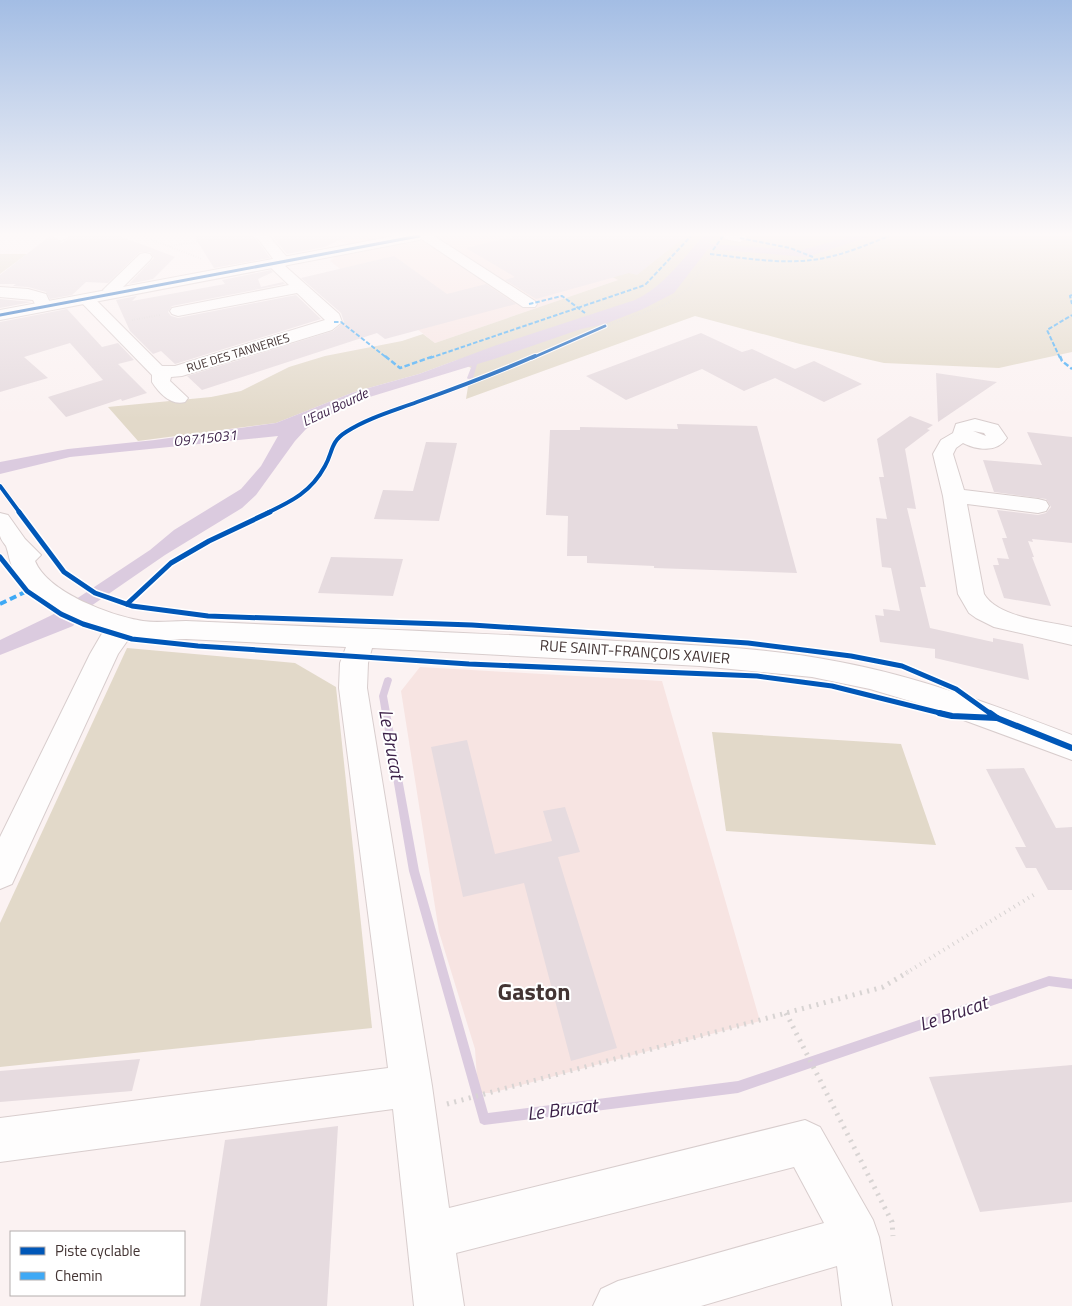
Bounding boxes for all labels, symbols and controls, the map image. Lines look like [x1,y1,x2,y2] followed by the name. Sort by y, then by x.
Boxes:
[184,328,292,377] street label: RUE DES TANNERIES
[298,381,373,431] water label: L'Eau Bourde
[172,424,238,451] water label: O9715031
[539,633,731,670] street label: RUE SAINT-FRANÇOIS XAVIER
[372,707,413,783] water label: Le Brucat
[497,973,571,1009] district label: Gaston
[915,987,993,1038] water label: Le Brucat
[525,1090,601,1127] water label: Le Brucat
[10,1231,185,1296] legend
[55,1239,140,1262] text: Piste cyclable
[55,1264,103,1287] text: Chemin

